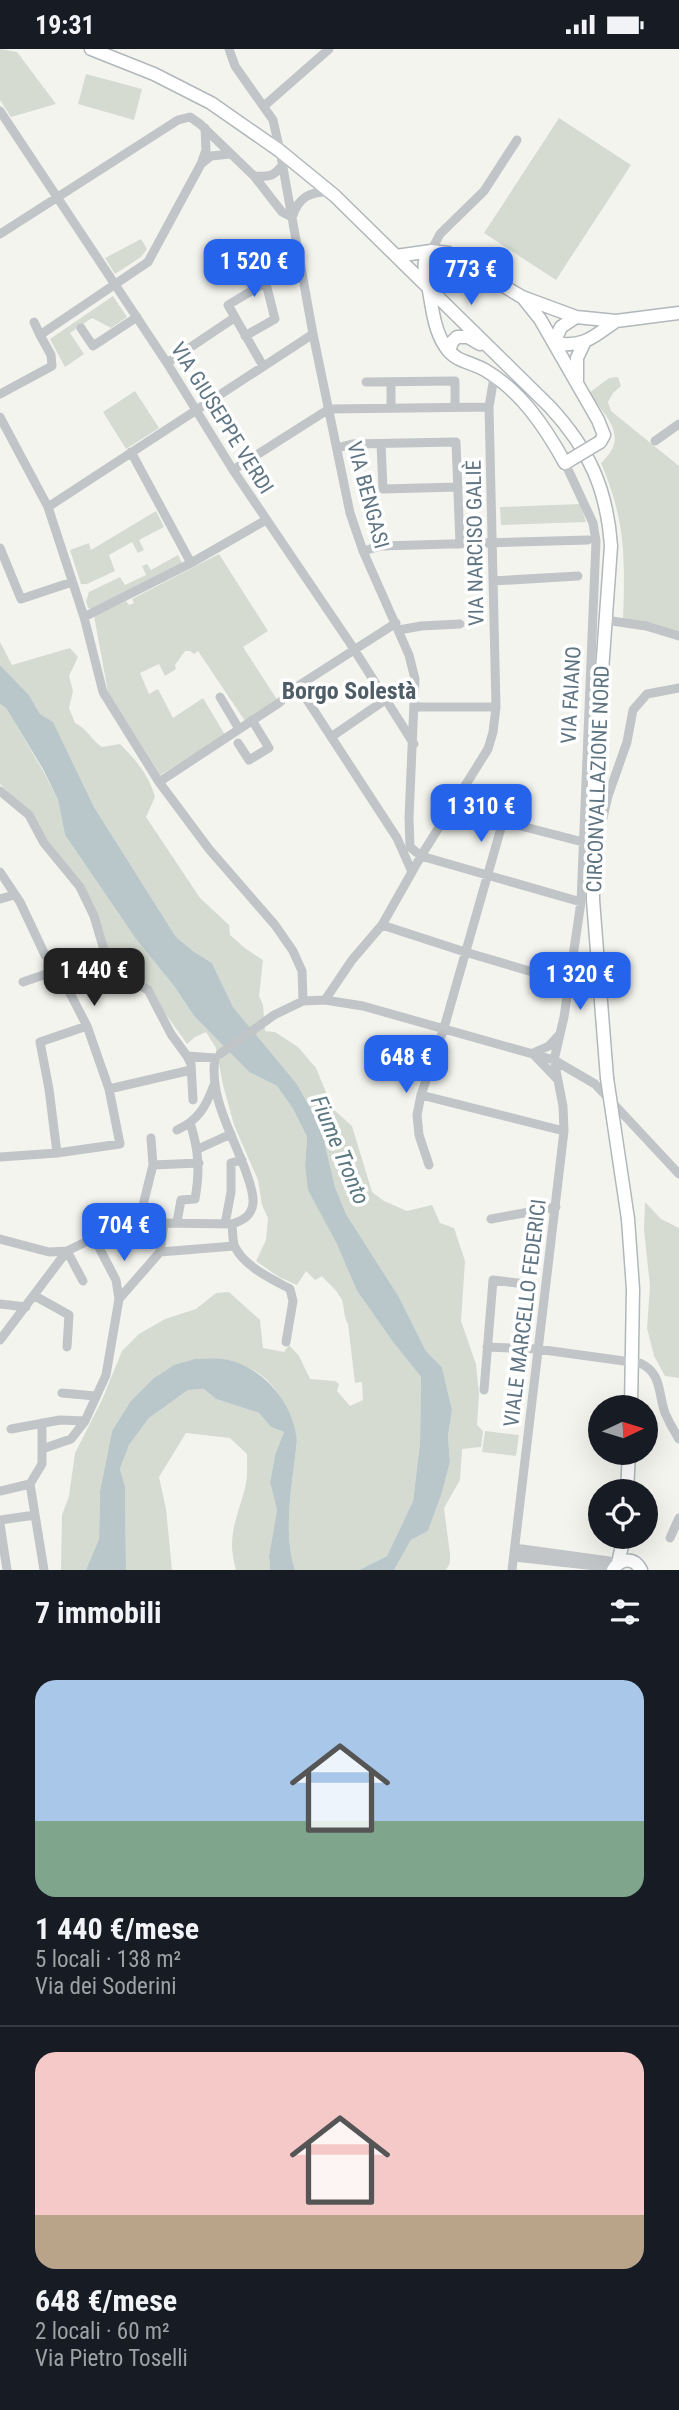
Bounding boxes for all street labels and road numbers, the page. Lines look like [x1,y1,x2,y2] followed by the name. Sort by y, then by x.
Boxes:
[166,338,278,498] street label: VIA GIUSEPPE VERDI
[342,439,394,551] street label: VIA BENGASI
[462,460,488,626] street label: VIA NARCISO GALIÈ
[556,646,586,744] street label: VIA FAIANO
[582,665,614,893] street label: CIRCONVALLAZIONE NORD
[499,1198,551,1428] street label: VIALE MARCELLO FEDERICI

